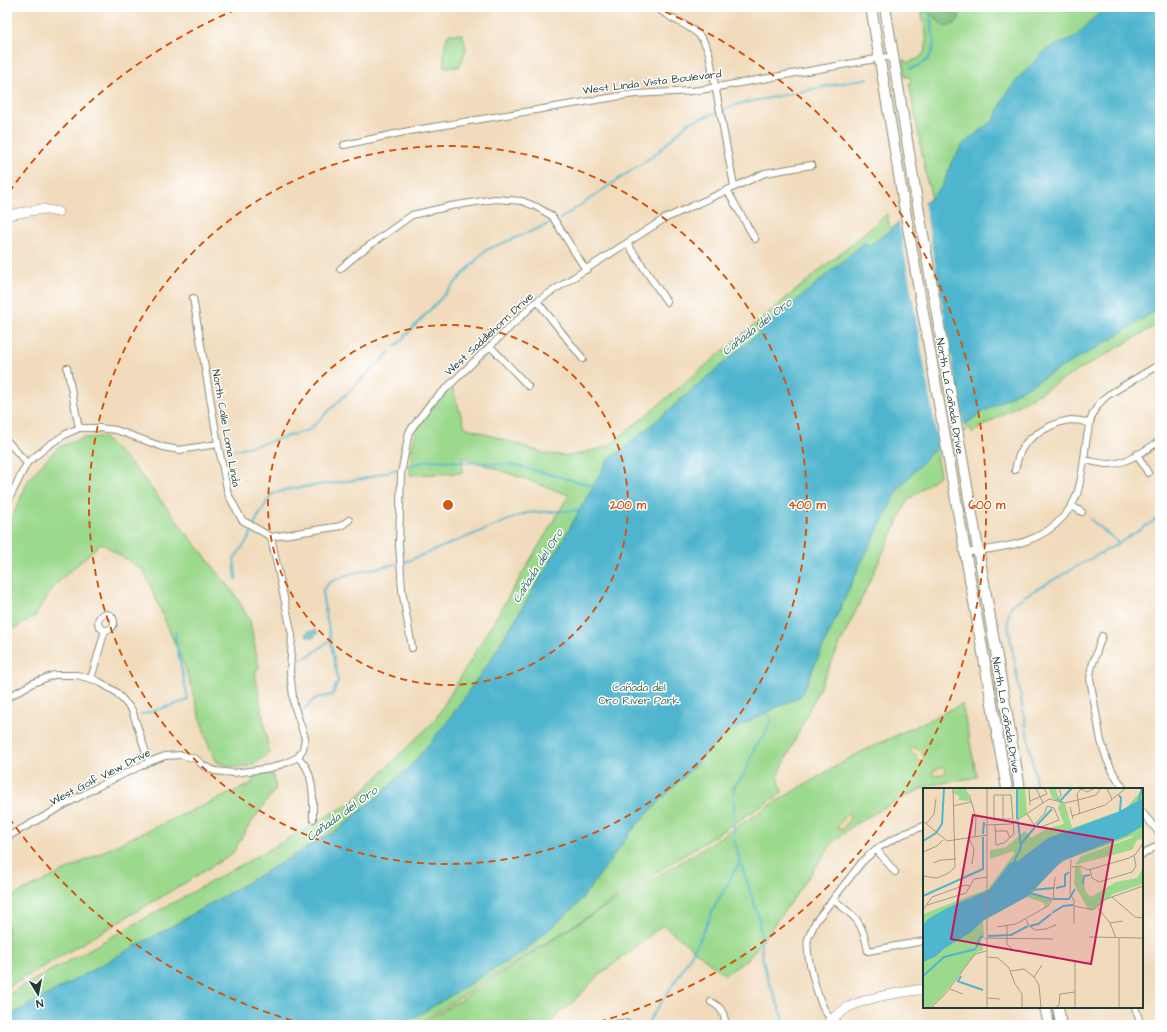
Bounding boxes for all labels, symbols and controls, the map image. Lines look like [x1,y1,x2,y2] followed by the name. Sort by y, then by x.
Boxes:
[582,66,723,98] street label: West Linda Vista Boulevard
[441,289,537,379] street label: West Saddlehorn Drive
[718,294,797,360] water label: Cañada del Oro
[932,337,968,455] street label: North La Cañada Drive
[208,368,244,488] street label: North Calle Loma Linda
[609,497,647,514] text: 200 m
[788,497,826,514] text: 400 m
[969,497,1006,514] text: 600 m
[441,498,455,512] centre of rings
[508,525,568,606] water label: Cañada del Oro
[988,656,1024,774] street label: North La Cañada Drive
[598,680,680,708] park label: Cañada del Oro River Park
[47,745,153,809] street label: West Golf View Drive
[303,782,382,846] water label: Cañada del Oro
[923,788,1143,1008] inset map
[18,974,58,1014] north arrow
[35,995,44,1011] text: N

